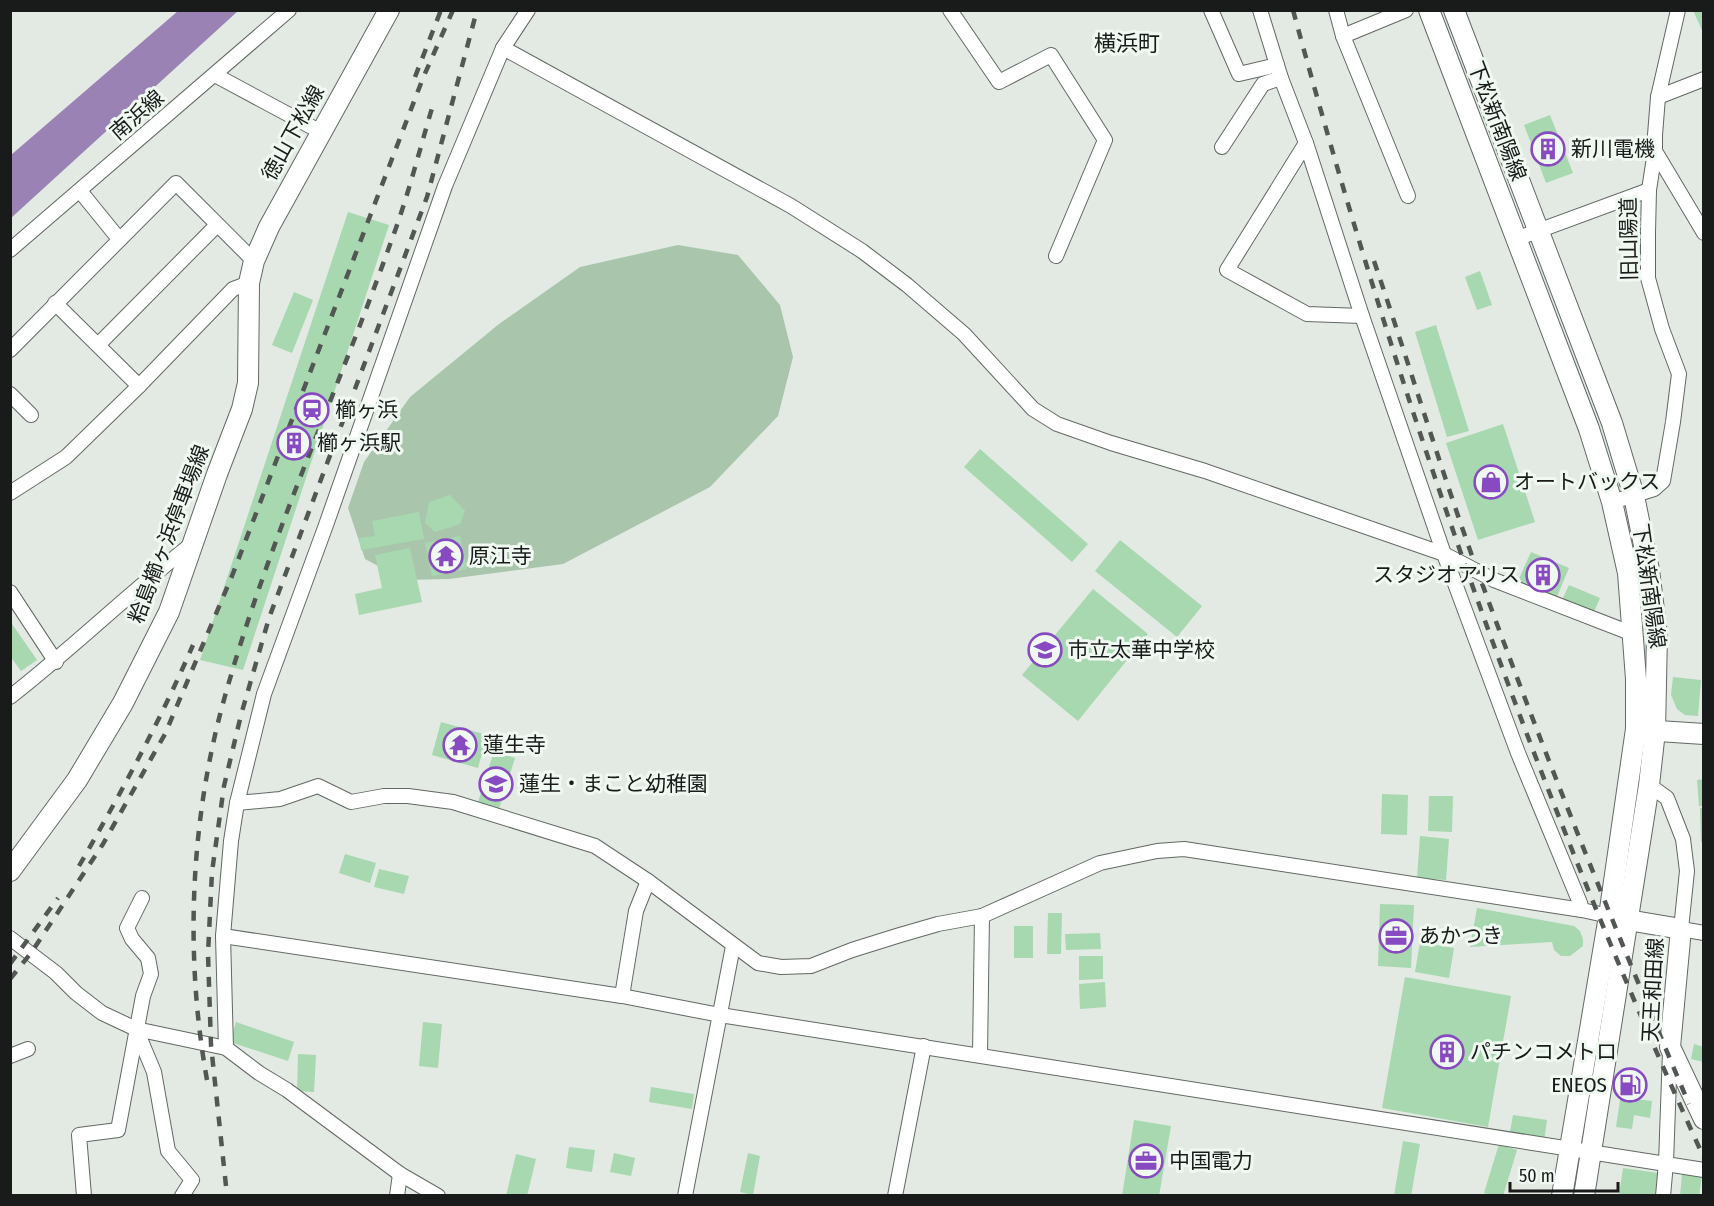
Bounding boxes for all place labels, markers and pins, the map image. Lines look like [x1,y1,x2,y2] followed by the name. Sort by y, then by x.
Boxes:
[1530,131,1566,167] building icon: 新川電機
[1571,136,1655,162] place label: 新川電機
[294,392,330,428] station icon: 櫛ヶ浜
[335,397,398,423] place label: 櫛ヶ浜
[276,425,312,461] building icon: 櫛ヶ浜駅
[317,430,401,456] place label: 櫛ヶ浜駅
[1473,464,1509,500] shop icon: オートバックス
[1514,469,1660,495] place label: オートバックス
[428,538,464,574] temple icon: 原江寺
[469,543,532,569] place label: 原江寺
[1525,557,1561,593] building icon: スタジオアリス
[1373,562,1520,588] place label: スタジオアリス
[1027,632,1063,668] school or university icon: 市立太華中学校
[1068,637,1215,663] place label: 市立太華中学校
[442,727,478,763] temple icon: 蓮生寺
[483,732,546,758] place label: 蓮生寺
[478,766,514,802] school or university icon: 蓮生・まこと幼稚園
[519,771,708,797] place label: 蓮生・まこと幼稚園
[1378,918,1414,954] office icon: あかつき
[1419,923,1503,949] place label: あかつき
[1429,1034,1465,1070] building icon: パチンコメトロ
[1470,1039,1617,1065] place label: パチンコメトロ
[1612,1067,1648,1103] fuel station icon: ENEOS
[1551,1072,1607,1098] place label: ENEOS
[1128,1143,1164,1179] office icon: 中国電力
[1169,1148,1253,1174] place label: 中国電力

